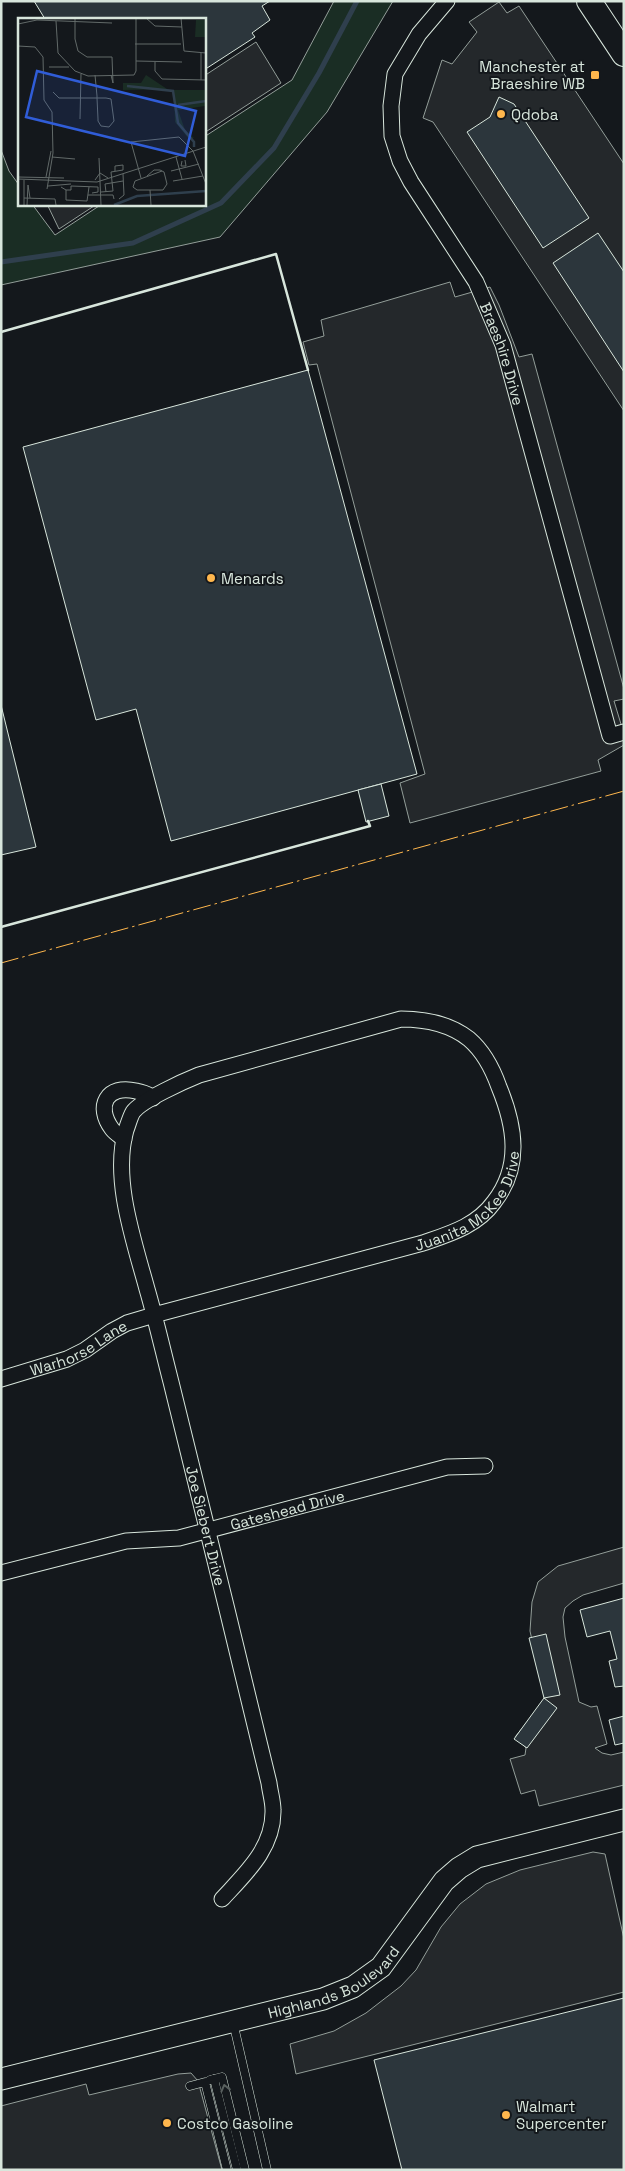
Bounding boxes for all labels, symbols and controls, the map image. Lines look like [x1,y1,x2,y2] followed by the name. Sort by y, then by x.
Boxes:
[18,18,205,205] inset map
[479,57,585,93] place label: Manchester at Braeshire WB
[589,69,601,81] marker: Manchester at Braeshire WB
[511,105,559,124] place label: Qdoba
[495,108,507,120] marker: Qdoba
[476,299,529,407] street label: Braeshire Drive
[221,569,284,588] place label: Menards
[205,572,217,584] marker: Menards
[413,1150,523,1254] street label: Juanita McKee Drive
[27,1315,130,1379] street label: Warhorse Lane
[182,1463,230,1588] street label: Joe Siebert Drive
[228,1485,346,1534] street label: Gateshead Drive
[266,1942,403,2022] street label: Highlands Boulevard
[220,2084,231,2093] one-way arrow
[516,2097,607,2133] place label: Walmart Supercenter
[500,2109,512,2121] marker: Walmart Supercenter
[177,2114,294,2133] place label: Costco Gasoline
[161,2117,173,2129] marker: Costco Gasoline

